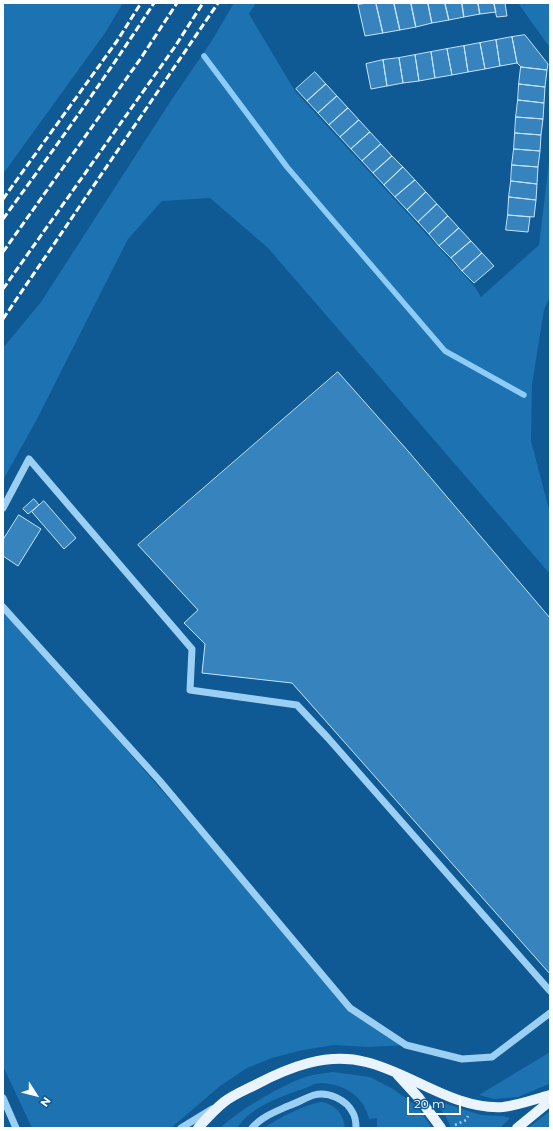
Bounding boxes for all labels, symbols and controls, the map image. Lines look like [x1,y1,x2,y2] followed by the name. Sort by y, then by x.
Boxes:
[16,1075,56,1115] north arrow
[409,1089,463,1115] scale bar
[37,1094,54,1110] text: N
[414,1096,445,1111] text: 20 m

